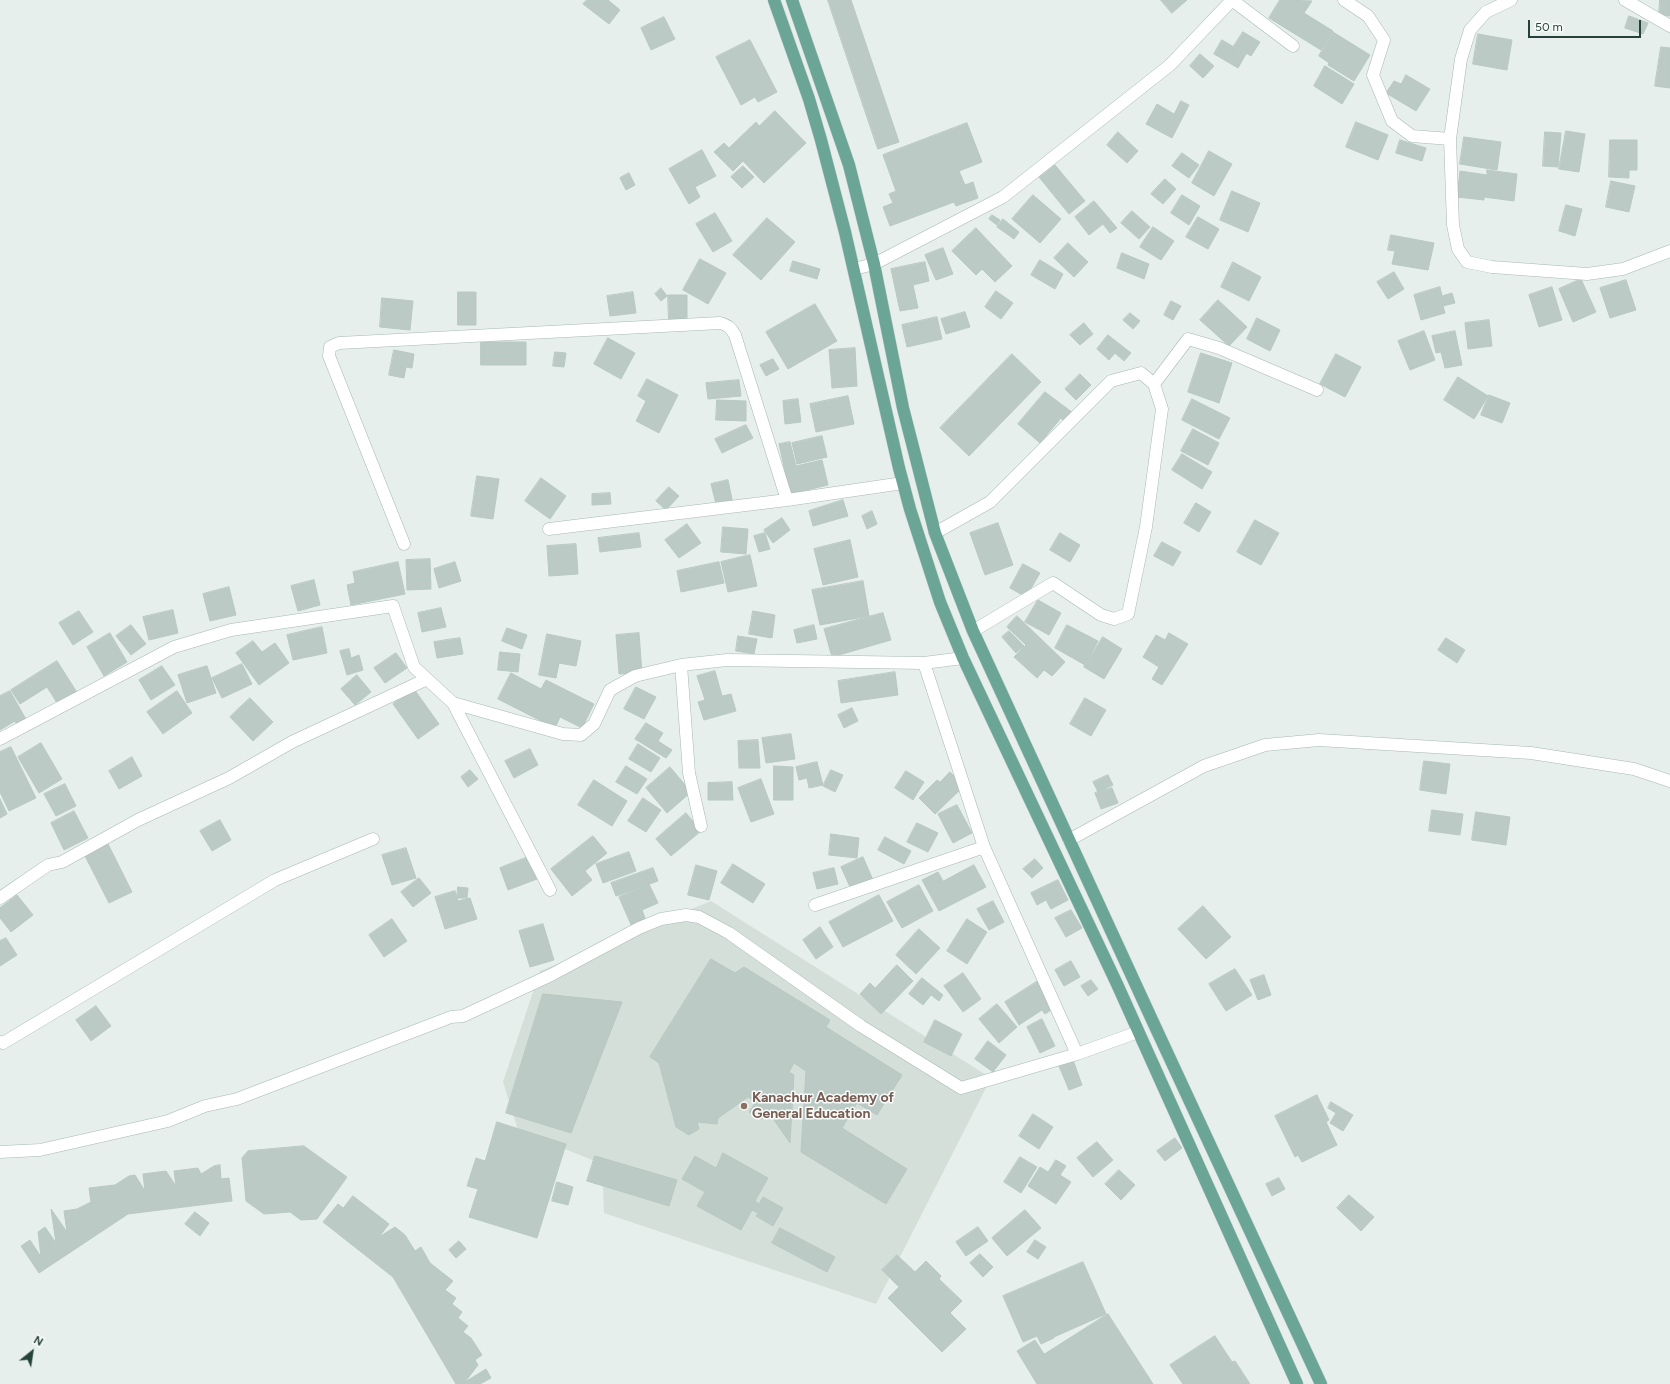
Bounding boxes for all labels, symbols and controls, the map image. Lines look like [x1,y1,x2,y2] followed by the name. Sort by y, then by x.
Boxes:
[1530,12,1643,38] scale bar
[1535,20,1563,34] text: 50 m
[752,1090,894,1122] place label: Kanachur Academy of General Education
[739,1101,749,1111] marker: Kanachur Academy of General Education
[12,1332,52,1372] north arrow
[31,1333,45,1349] text: N

